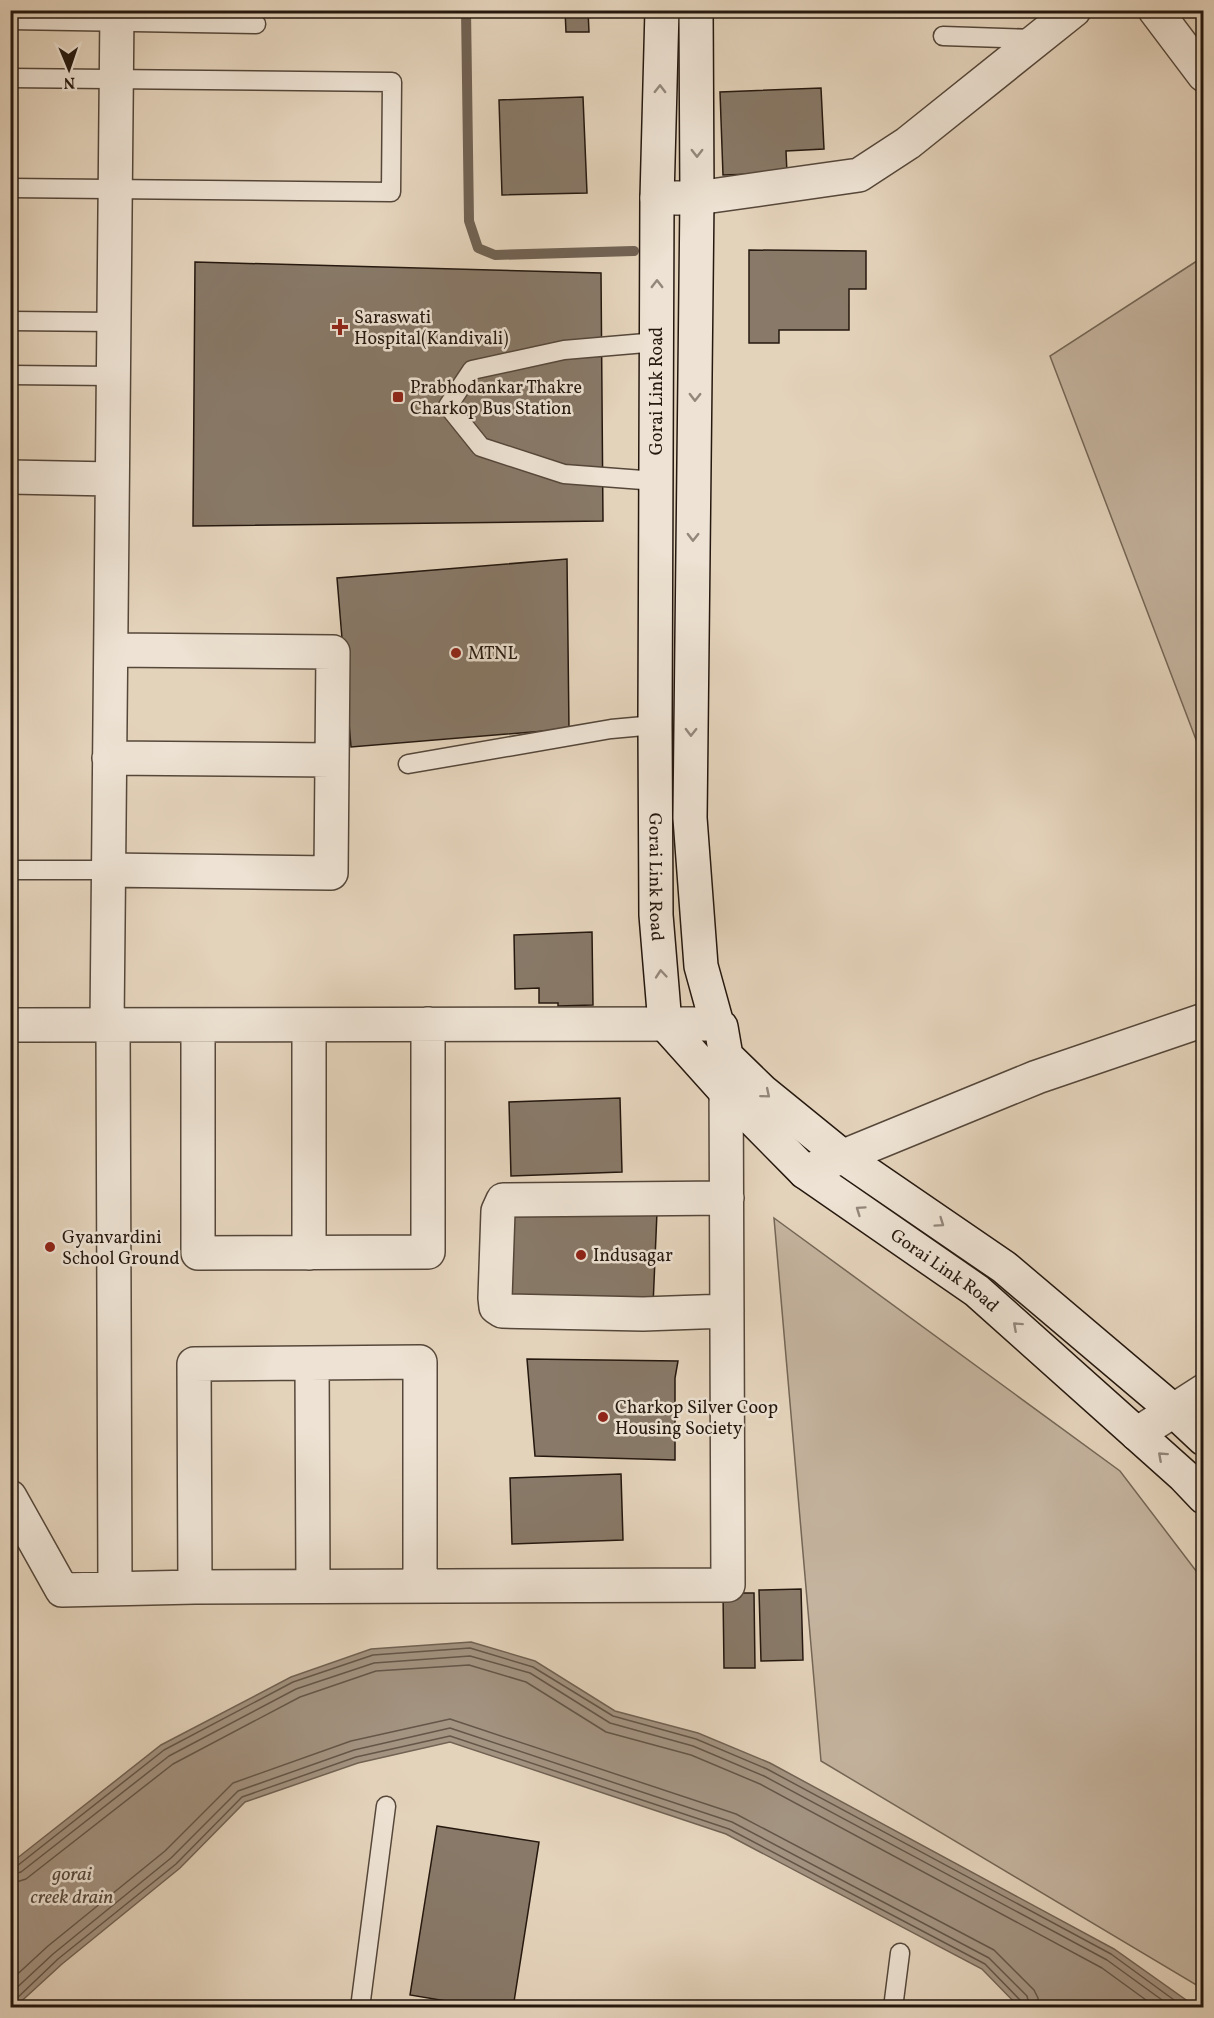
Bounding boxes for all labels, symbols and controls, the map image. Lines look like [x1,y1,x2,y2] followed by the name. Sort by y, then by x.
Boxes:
[39,39,99,99] north arrow
[63,71,76,93] text: N
[654,84,666,93] one-way arrow
[691,148,703,157] one-way arrow
[651,279,663,288] one-way arrow
[354,306,508,352] place label: Saraswati Hospital(Kandivali)
[331,318,349,336] marker: Saraswati Hospital(Kandivali)
[645,327,670,455] street label: Gorai Link Road
[410,376,582,422] place label: Prabhodankar Thakre Charkop Bus Station
[391,390,405,404] marker: Prabhodankar Thakre Charkop Bus Station
[689,393,701,402] one-way arrow
[687,533,700,542] one-way arrow
[468,642,518,667] place label: MTNL
[449,646,463,660] marker: MTNL
[685,728,697,737] one-way arrow
[641,813,669,942] street label: Gorai Link Road
[655,970,668,979] one-way arrow
[759,1087,770,1098] one-way arrow
[856,1206,867,1217] one-way arrow
[933,1216,944,1227] one-way arrow
[885,1224,1004,1319] street label: Gorai Link Road
[62,1226,180,1272] place label: Gyanvardini School Ground
[43,1240,57,1254] marker: Gyanvardini School Ground
[593,1244,673,1269] place label: Indusagar
[574,1248,588,1262] marker: Indusagar
[1013,1322,1024,1333] one-way arrow
[615,1396,778,1442] place label: Charkop Silver Coop Housing Society
[596,1410,610,1424] marker: Charkop Silver Coop Housing Society
[1158,1452,1169,1463] one-way arrow
[31,1861,113,1912] water label: gorai creek drain

